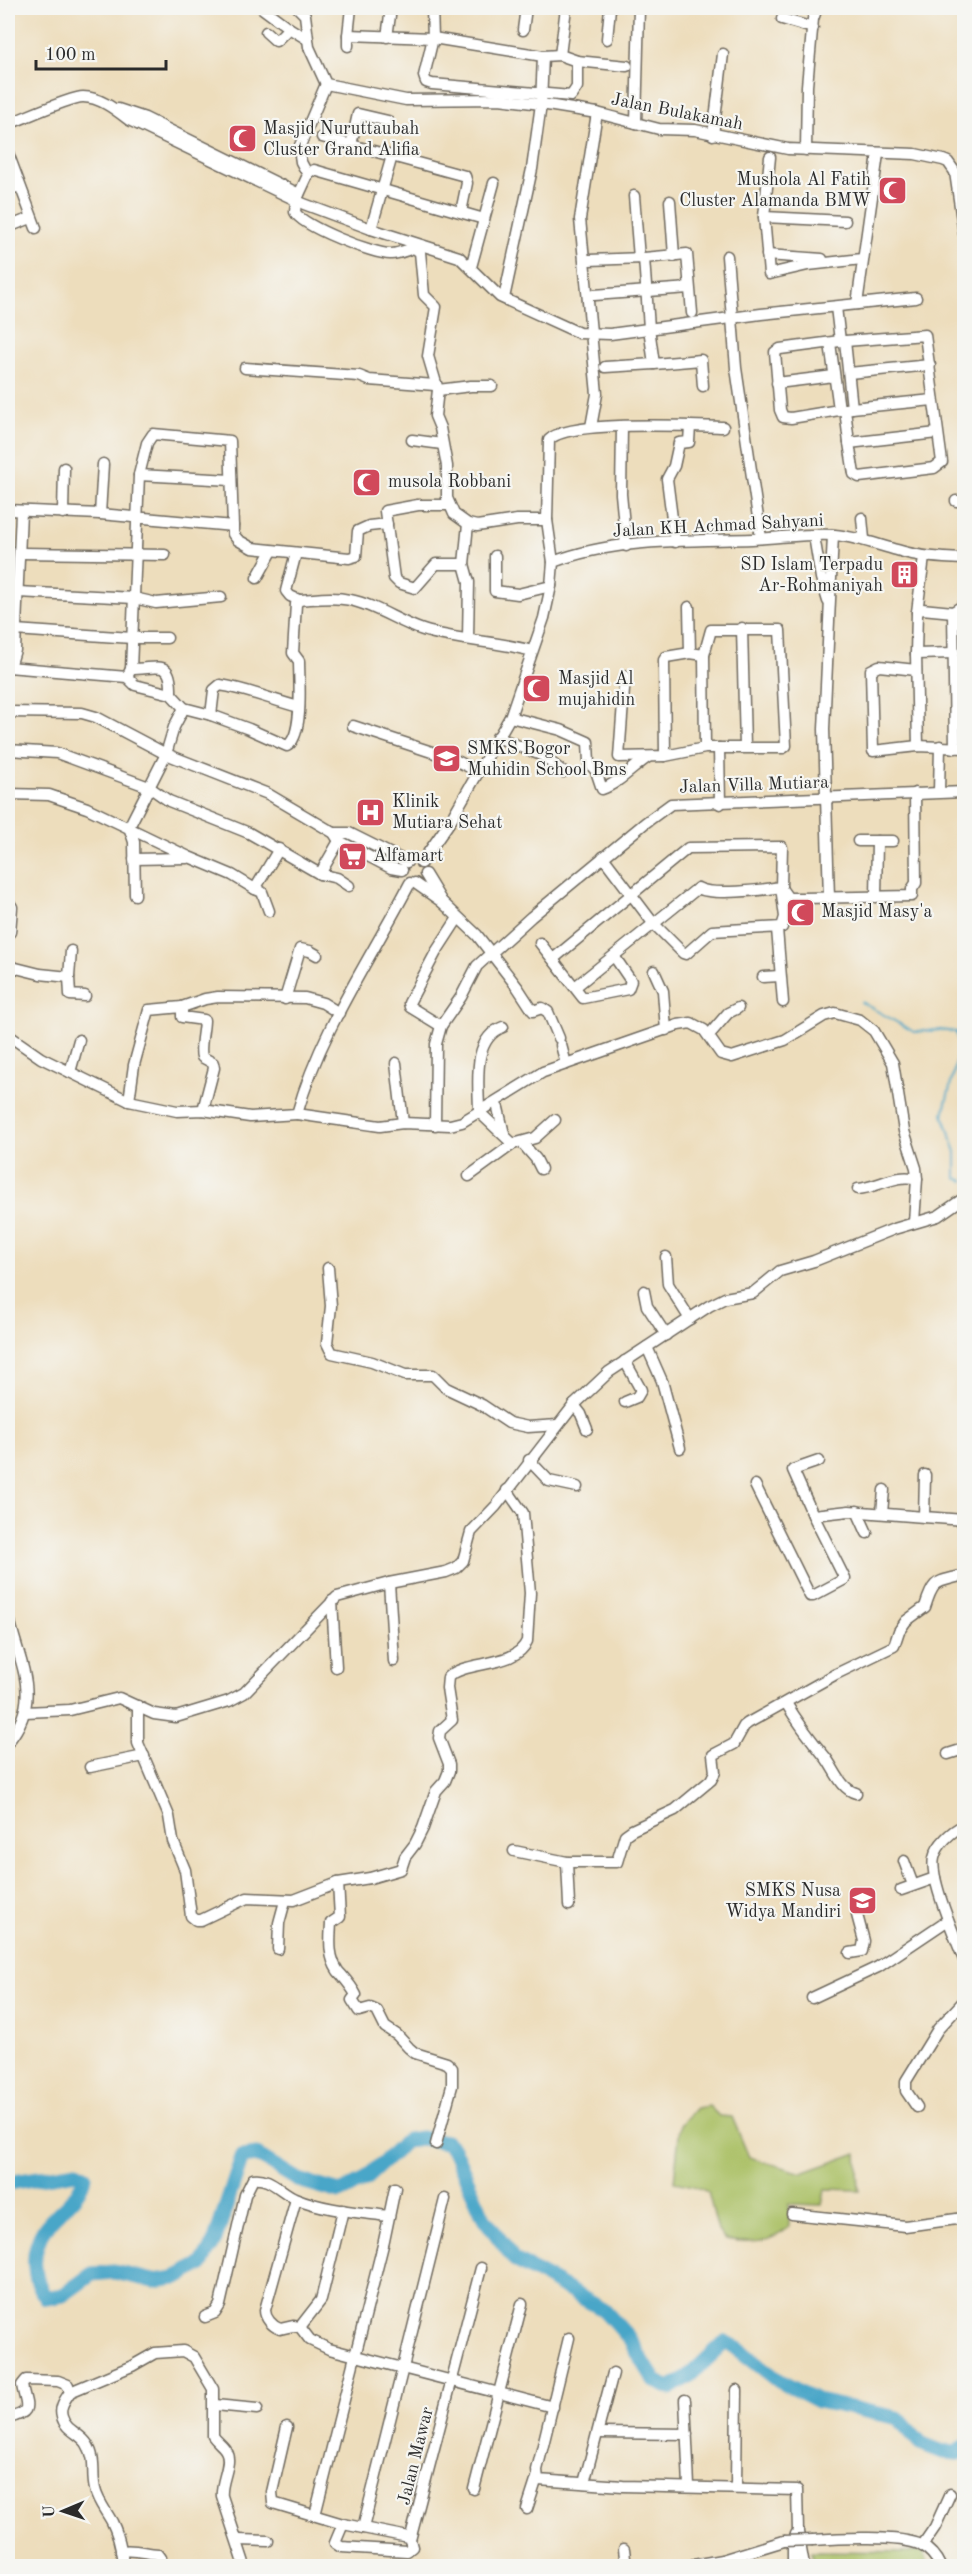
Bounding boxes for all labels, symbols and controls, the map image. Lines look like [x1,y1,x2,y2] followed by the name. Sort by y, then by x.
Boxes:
[36,33,166,71] scale bar
[45,46,96,64] text: 100 m
[609,90,745,134] street label: Jalan Bulakamah
[263,120,420,159] place label: Masjid Nuruttaubah Cluster Grand Alifia
[226,123,258,155] mosque icon: Masjid Nuruttaubah Cluster Grand Alifia
[679,171,871,210] place label: Mushola Al Fatih Cluster Alamanda BMW
[876,174,908,206] mosque icon: Mushola Al Fatih Cluster Alamanda BMW
[351,466,383,498] mosque icon: musola Robbani
[388,473,511,491] place label: musola Robbani
[612,511,824,541] street label: Jalan KH Achmad Sahyani
[740,556,883,595] place label: SD Islam Terpadu Ar-Rohmaniyah
[888,559,920,591] building icon: SD Islam Terpadu Ar-Rohmaniyah
[558,670,635,709] place label: Masjid Al mujahidin
[521,673,553,705] mosque icon: Masjid Al mujahidin
[467,740,627,779] place label: SMKS Bogor Muhidin School Bms
[430,743,462,775] school or university icon: SMKS Bogor Muhidin School Bms
[679,773,829,797] street label: Jalan Villa Mutiara
[392,793,502,832] place label: Klinik Mutiara Sehat
[355,796,387,828] hospital icon: Klinik Mutiara Sehat
[336,840,368,872] supermarket icon: Alfamart
[373,847,443,865] place label: Alfamart
[784,896,816,928] mosque icon: Masjid Masy'a
[821,903,932,921] place label: Masjid Masy'a
[725,1882,841,1921] place label: SMKS Nusa Widya Mandiri
[846,1885,878,1917] school or university icon: SMKS Nusa Widya Mandiri
[395,2405,437,2507] street label: Jalan Mawar
[33,2481,93,2541] north arrow
[42,2505,58,2518] text: U

